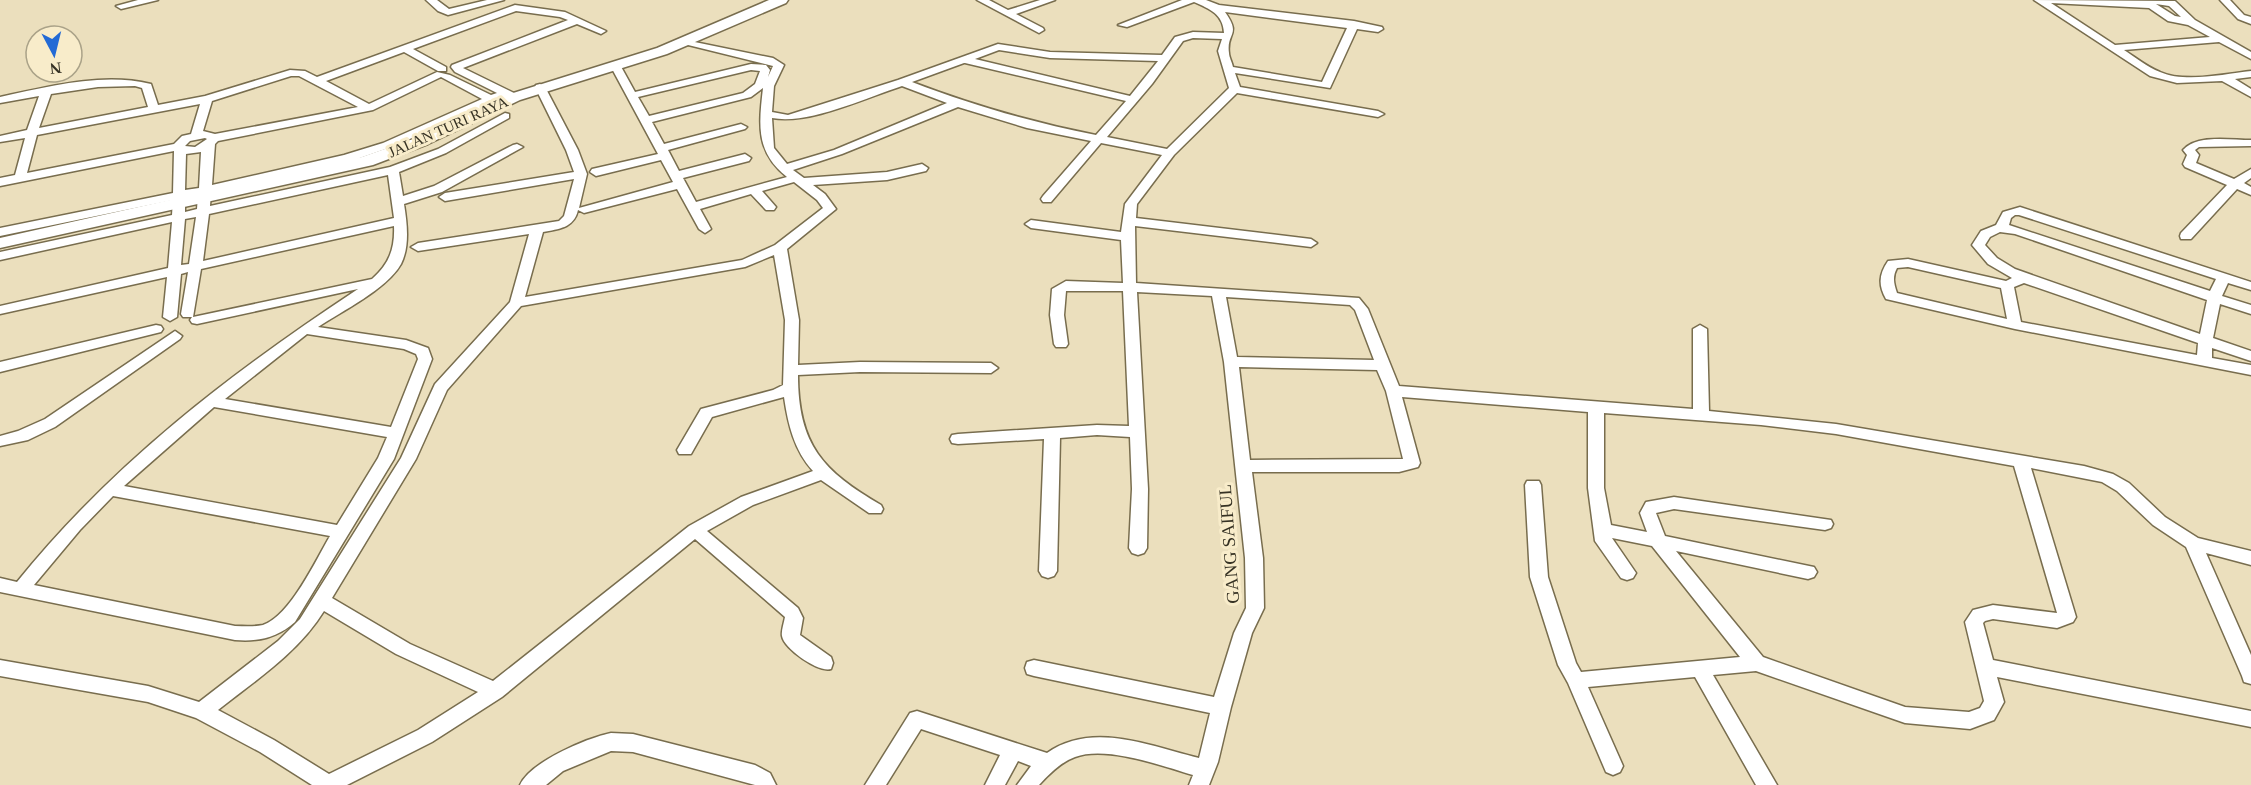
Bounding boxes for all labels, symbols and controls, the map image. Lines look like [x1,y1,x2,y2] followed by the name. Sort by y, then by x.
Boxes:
[24,24,84,84] north arrow
[49,59,63,78] text: N
[386,93,510,161] street label: JALAN TURI RAYA
[1215,484,1243,604] street label: GANG SAIFUL

